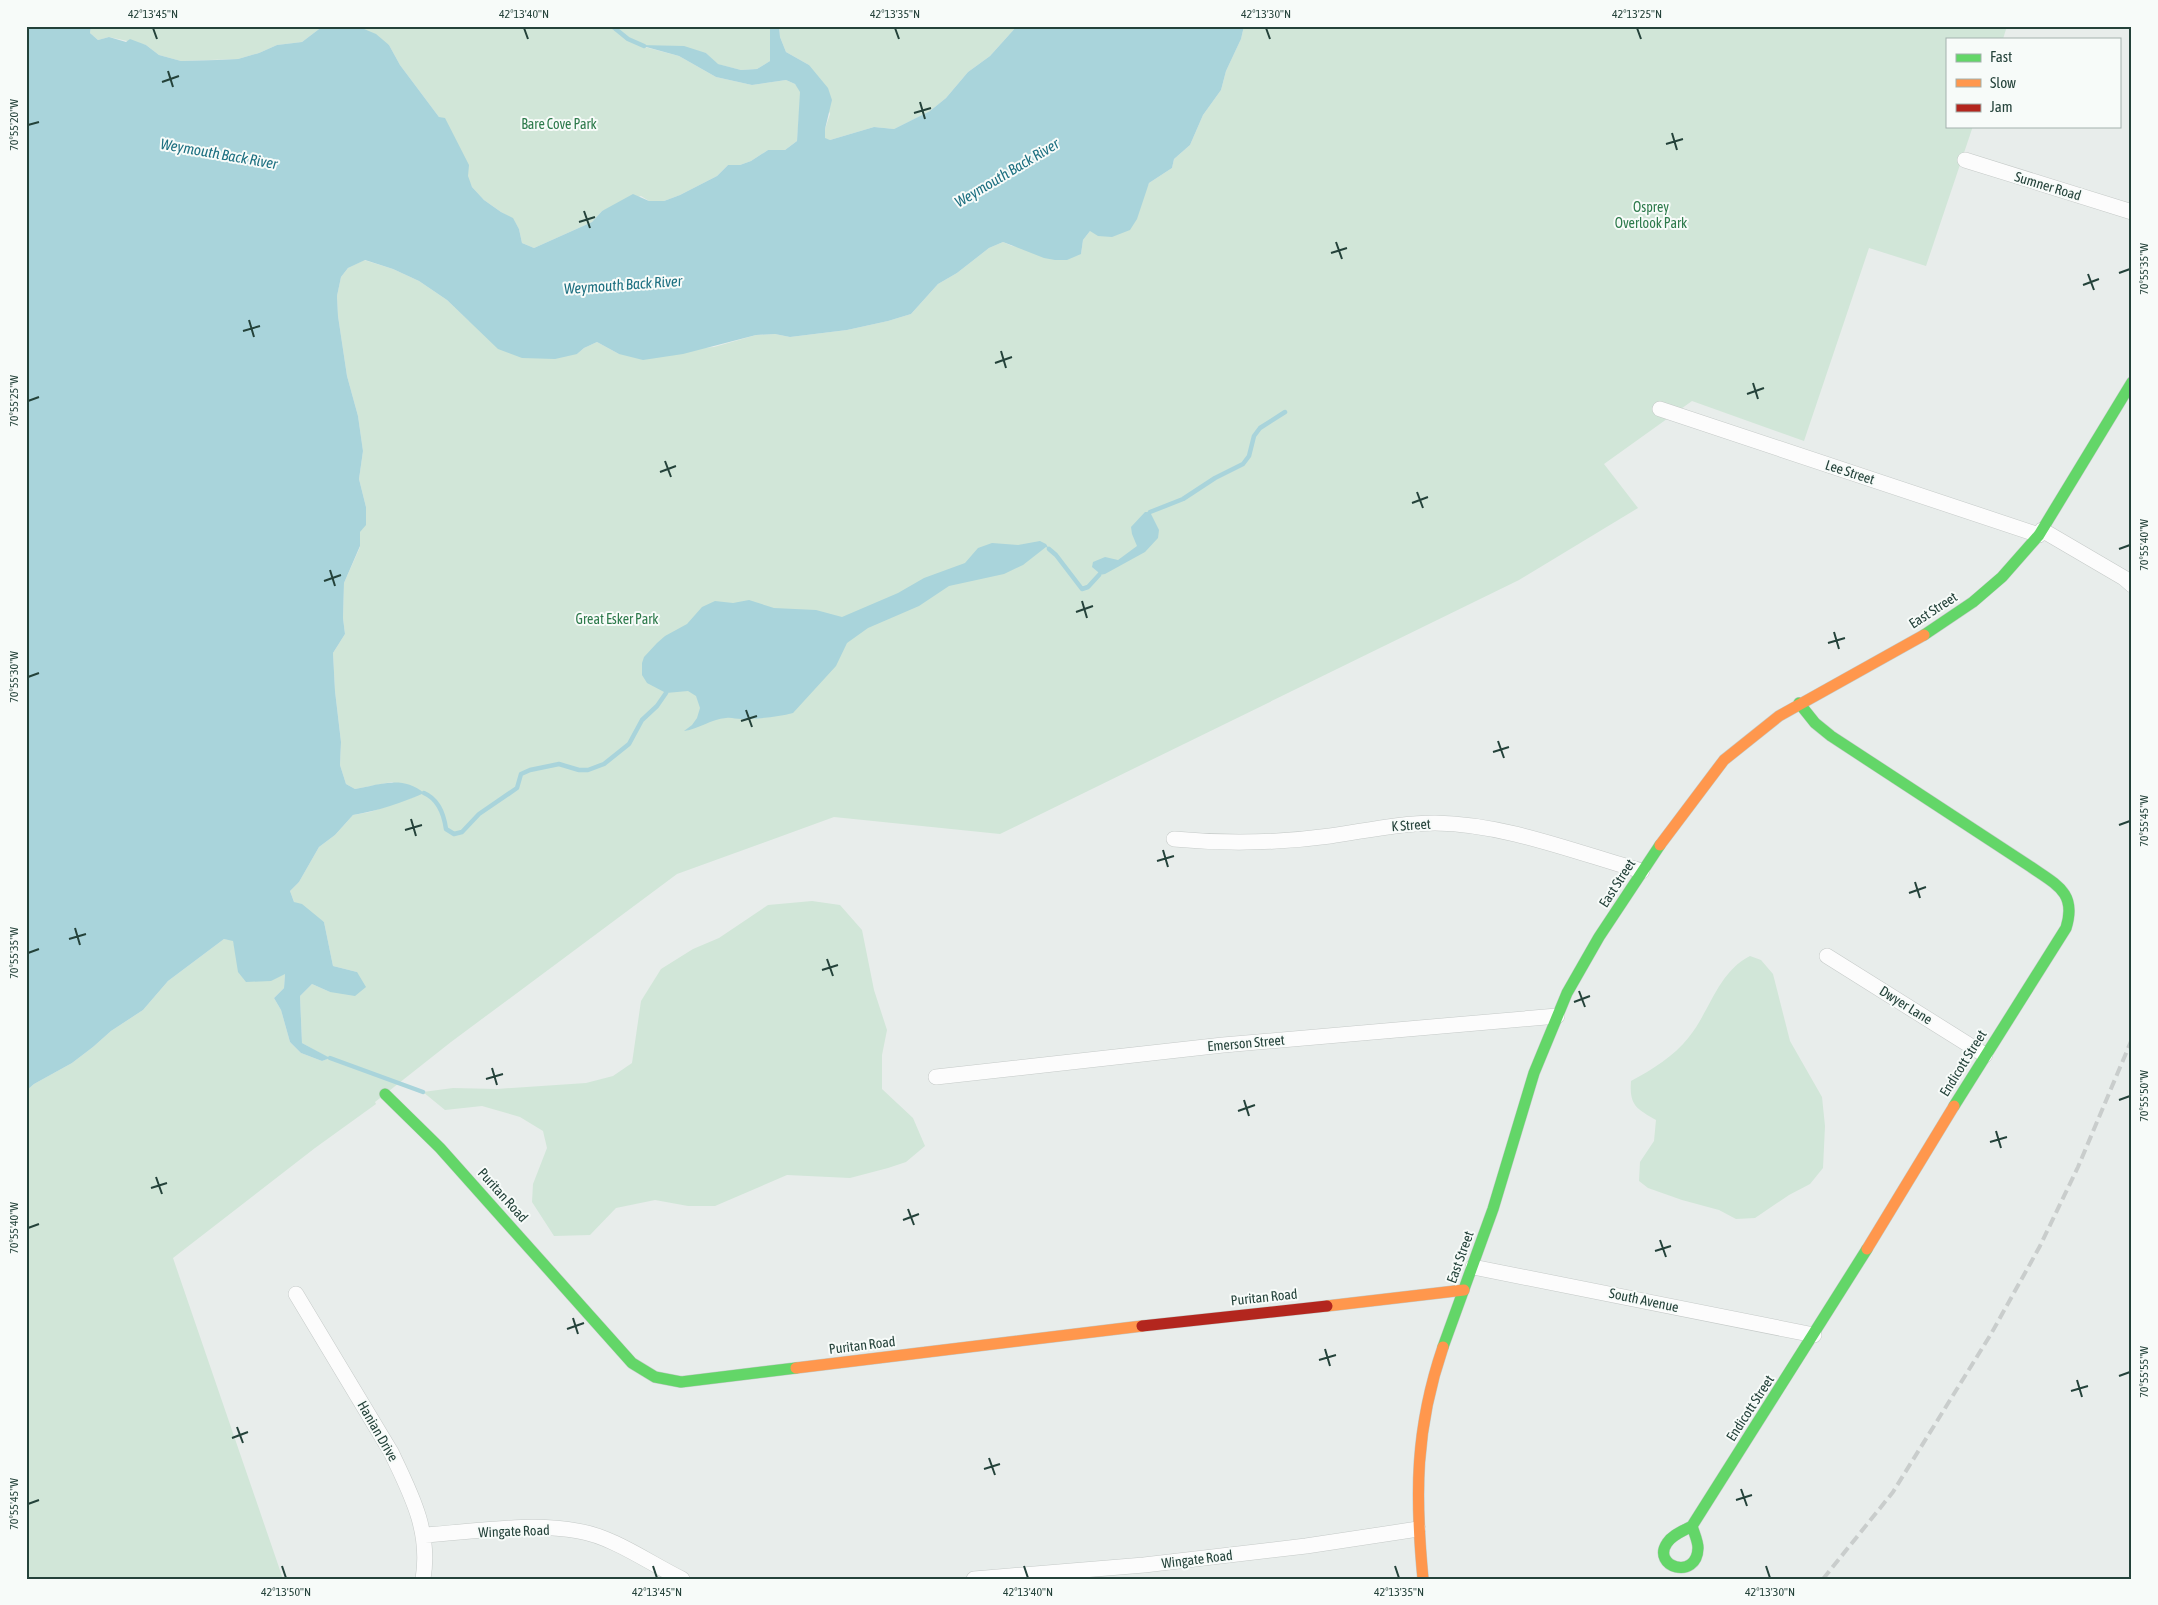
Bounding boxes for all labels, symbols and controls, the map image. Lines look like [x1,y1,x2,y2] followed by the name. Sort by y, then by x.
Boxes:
[128,7,178,21] text: 42°13'45"N
[499,7,549,21] text: 42°13'40"N
[870,7,920,21] text: 42°13'35"N
[1241,7,1291,21] text: 42°13'30"N
[1612,7,1662,21] text: 42°13'25"N
[1946,38,2120,128] legend
[1990,48,2012,65] text: Fast
[1990,74,2016,91] text: Slow
[1990,98,2013,115] text: Jam
[7,99,21,151] text: 70°55'20"W
[521,116,597,132] park label: Bare Cove Park
[952,134,1062,210] water label: Weymouth Back River
[159,135,279,172] water label: Weymouth Back River
[2013,168,2083,204] street label: Sumner Road
[1615,199,1687,231] park label: Osprey Overlook Park
[2137,243,2151,295] text: 70°55'35"W
[563,272,683,297] water label: Weymouth Back River
[7,375,21,427] text: 70°55'25"W
[1823,457,1877,487] street label: Lee Street
[2137,519,2151,571] text: 70°55'40"W
[1906,589,1960,631] street label: East Street
[576,611,658,627] park label: Great Esker Park
[7,651,21,703] text: 70°55'30"W
[2137,795,2151,847] text: 70°55'45"W
[1391,816,1431,834] street label: K Street
[1596,856,1638,910] street label: East Street
[7,927,21,979] text: 70°55'35"W
[1877,983,1935,1027] street label: Dwyer Lane
[1936,1027,1990,1099] street label: Endicott Street
[1207,1032,1285,1054] street label: Emerson Street
[2137,1070,2151,1122] text: 70°55'50"W
[475,1165,531,1225] street label: Puritan Road
[7,1202,21,1254] text: 70°55'40"W
[1443,1229,1477,1285] street label: East Street
[1608,1285,1680,1315] street label: South Avenue
[1230,1286,1298,1308] street label: Puritan Road
[828,1333,896,1357] street label: Puritan Road
[2137,1346,2151,1398] text: 70°55'55"W
[1723,1372,1777,1444] street label: Endicott Street
[354,1398,402,1464] street label: Hanian Drive
[7,1478,21,1530] text: 70°55'45"W
[478,1522,550,1540] street label: Wingate Road
[1161,1547,1233,1571] street label: Wingate Road
[261,1585,311,1599] text: 42°13'50"N
[632,1585,682,1599] text: 42°13'45"N
[1003,1585,1053,1599] text: 42°13'40"N
[1374,1585,1424,1599] text: 42°13'35"N
[1745,1585,1795,1599] text: 42°13'30"N

